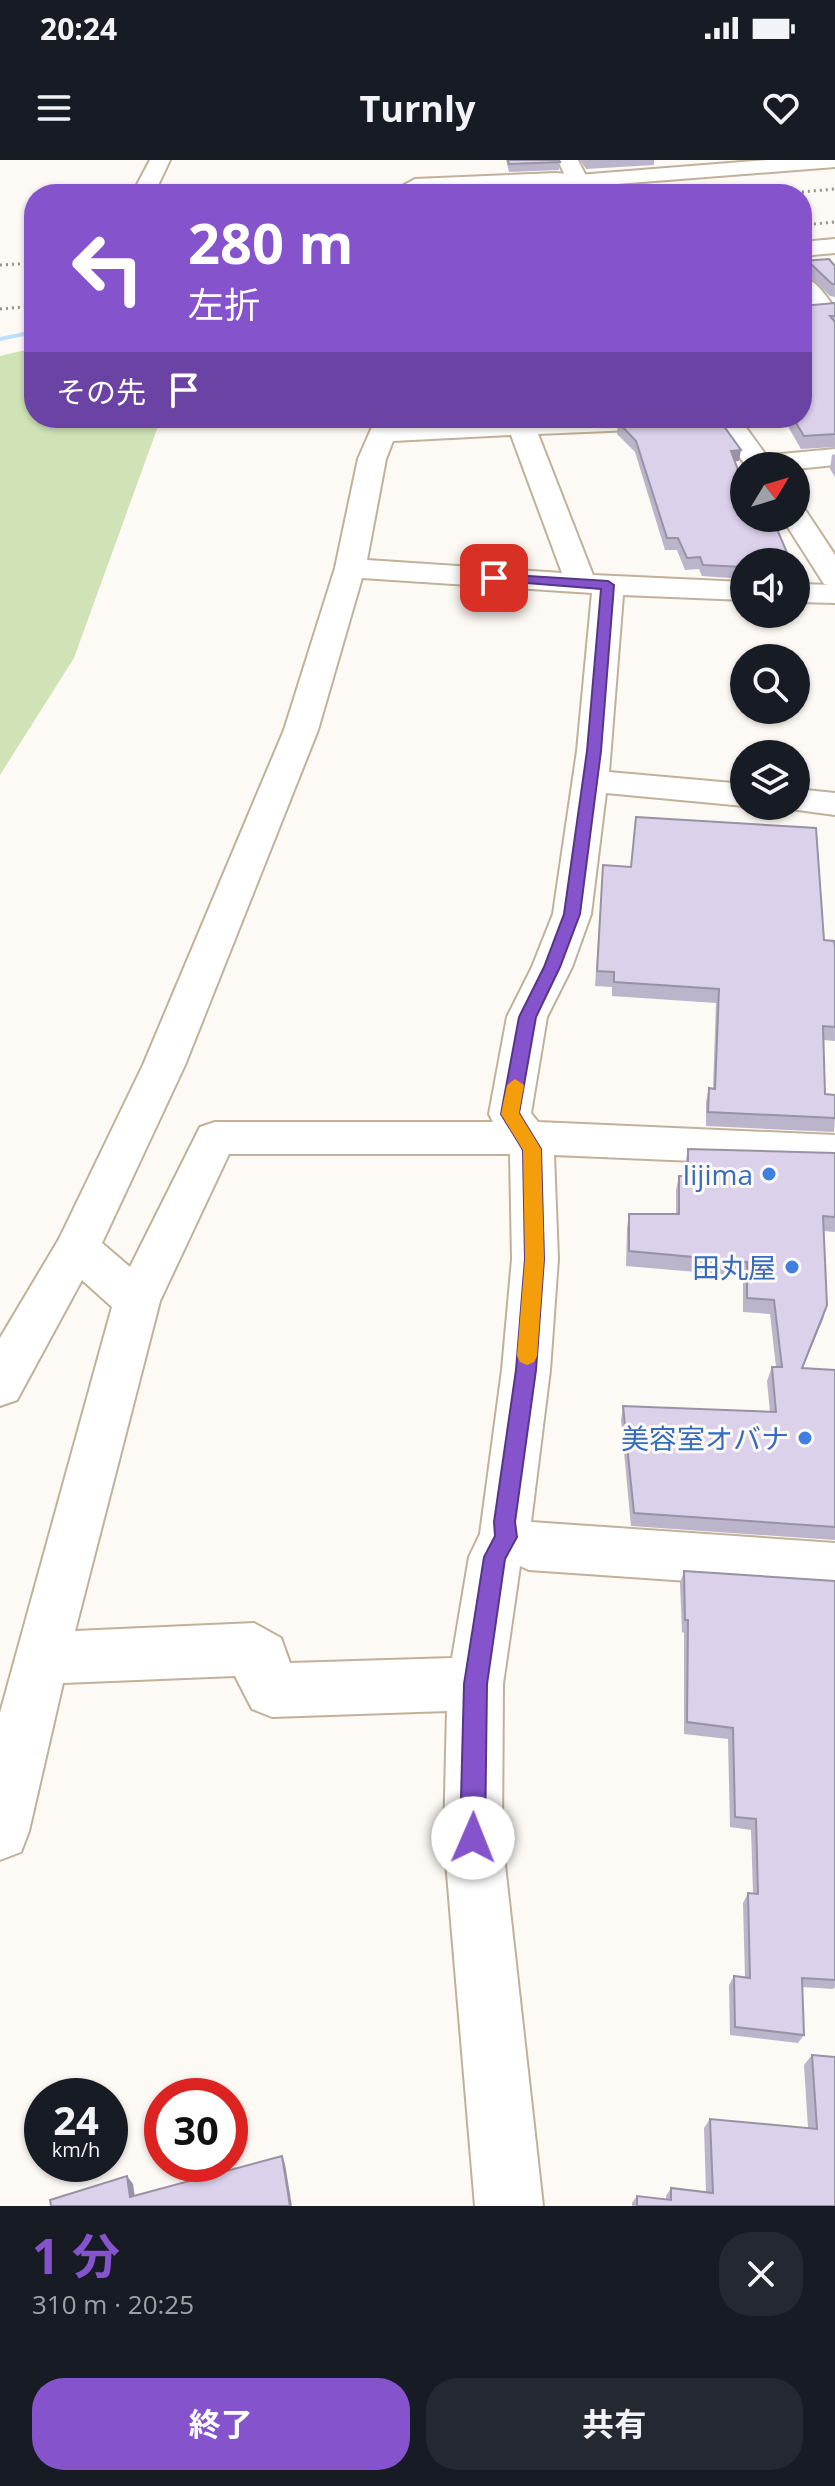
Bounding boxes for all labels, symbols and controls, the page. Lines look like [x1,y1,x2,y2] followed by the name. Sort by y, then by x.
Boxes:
[40,8,117,49] text: 20:24
[360,84,475,133] text: Turnly
[32,86,76,130] icon: menu
[759,86,803,130] icon: heart
[188,204,354,280] text: 280 m
[56,216,160,320] icon: left
[188,280,260,329] text: 左折
[162,368,206,412] icon: arrive
[56,371,146,412] text: その先
[730,452,810,532] north arrow
[730,452,810,820] map controls
[460,544,528,612] pin
[730,548,810,628] button: sound
[472,556,516,600] icon: arrive
[730,644,810,724] button: search
[730,740,810,820] button: layers
[682,1155,753,1193] place label: Iijima
[760,1165,778,1183] marker: Iijima
[692,1248,776,1286] place label: 田丸屋
[783,1258,801,1276] marker: 田丸屋
[621,1419,789,1457] place label: 美容室オバナ
[796,1429,814,1447] marker: 美容室オバナ
[431,1796,515,1880] position arrow
[144,2078,248,2182] speed limit sign: 30
[53,2092,99,2147] text: 24
[52,2136,100,2163] text: km/h
[32,2223,120,2288] text: 1 分
[719,2232,803,2316] button: close
[32,2286,194,2322] text: 310 m · 20:25
[32,2378,410,2470] button: 終了
[426,2378,803,2470] button: 共有

